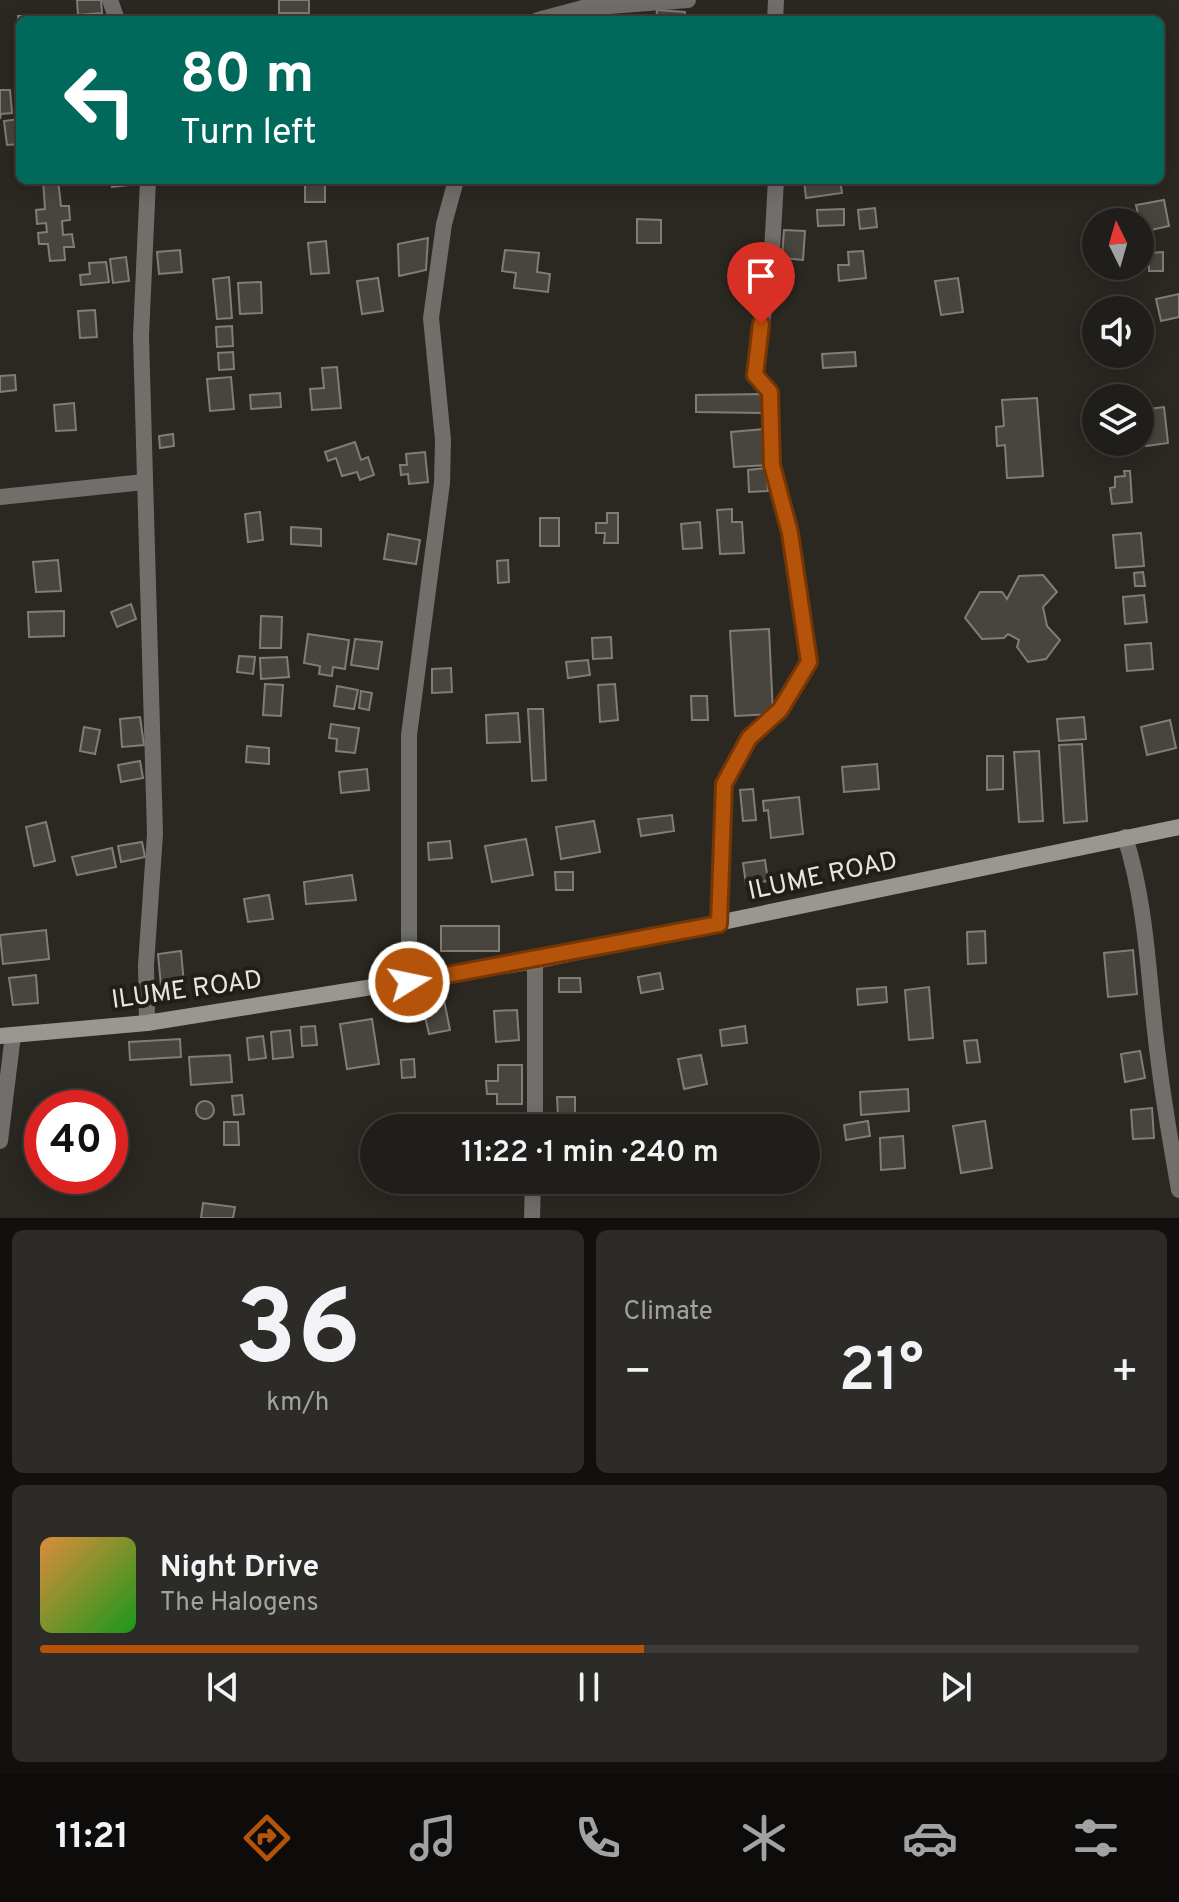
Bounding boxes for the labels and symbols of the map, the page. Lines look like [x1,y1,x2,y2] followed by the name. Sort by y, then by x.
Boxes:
[1082,208,1154,280] north arrow
[727,242,795,324] pin
[745,845,901,909] street label: ILUME ROAD
[367,940,451,1024] position arrow
[109,964,265,1018] street label: ILUME ROAD
[24,1090,128,1194] speed limit sign: 40

